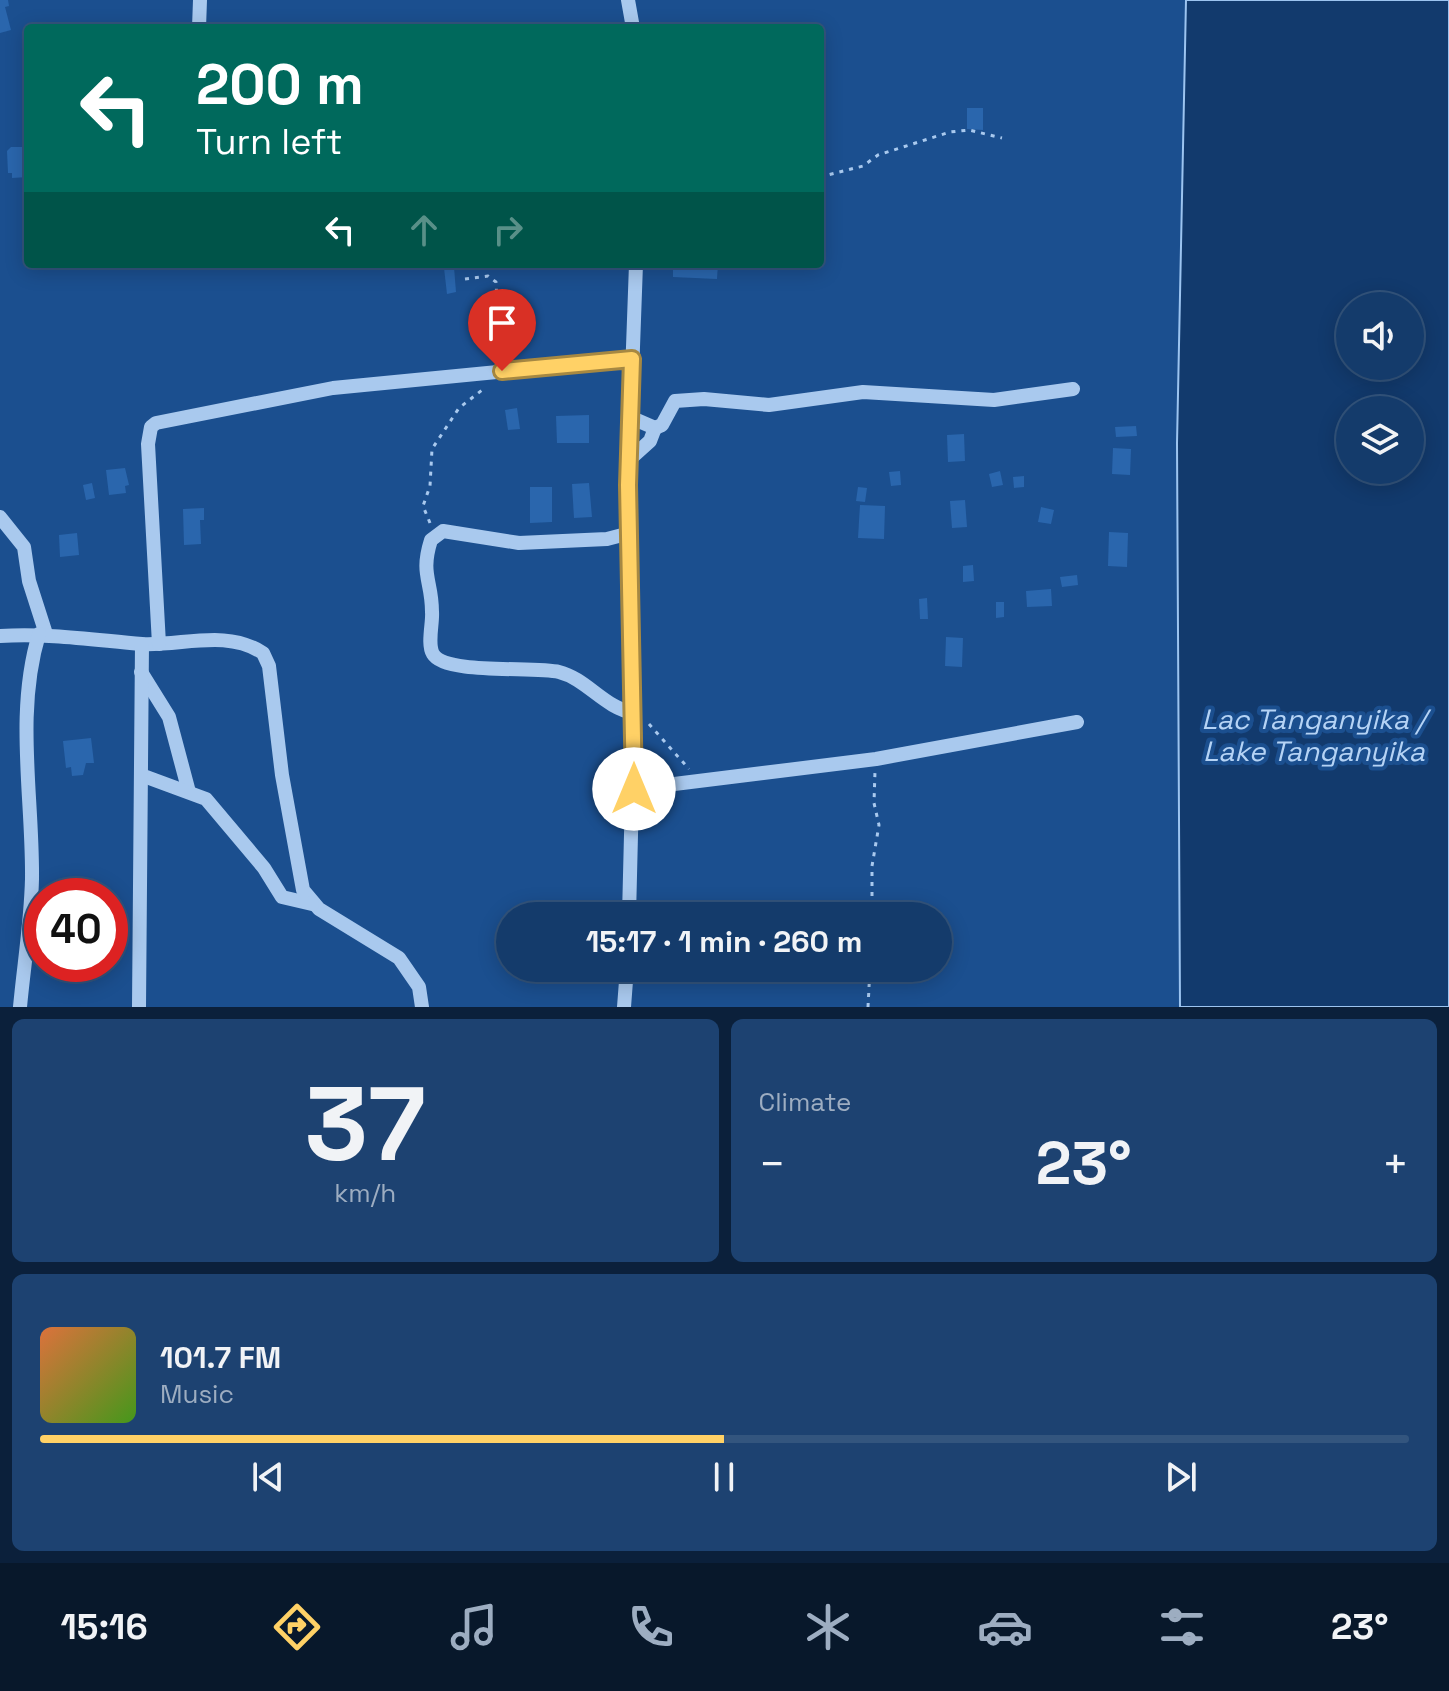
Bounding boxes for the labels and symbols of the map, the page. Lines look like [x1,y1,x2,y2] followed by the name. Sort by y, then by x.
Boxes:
[468,289,536,371] pin
[1202,701,1432,769] water label: Lac Tanganyika / Lake Tanganyika
[592,747,676,831] position arrow
[24,878,128,982] speed limit sign: 40

